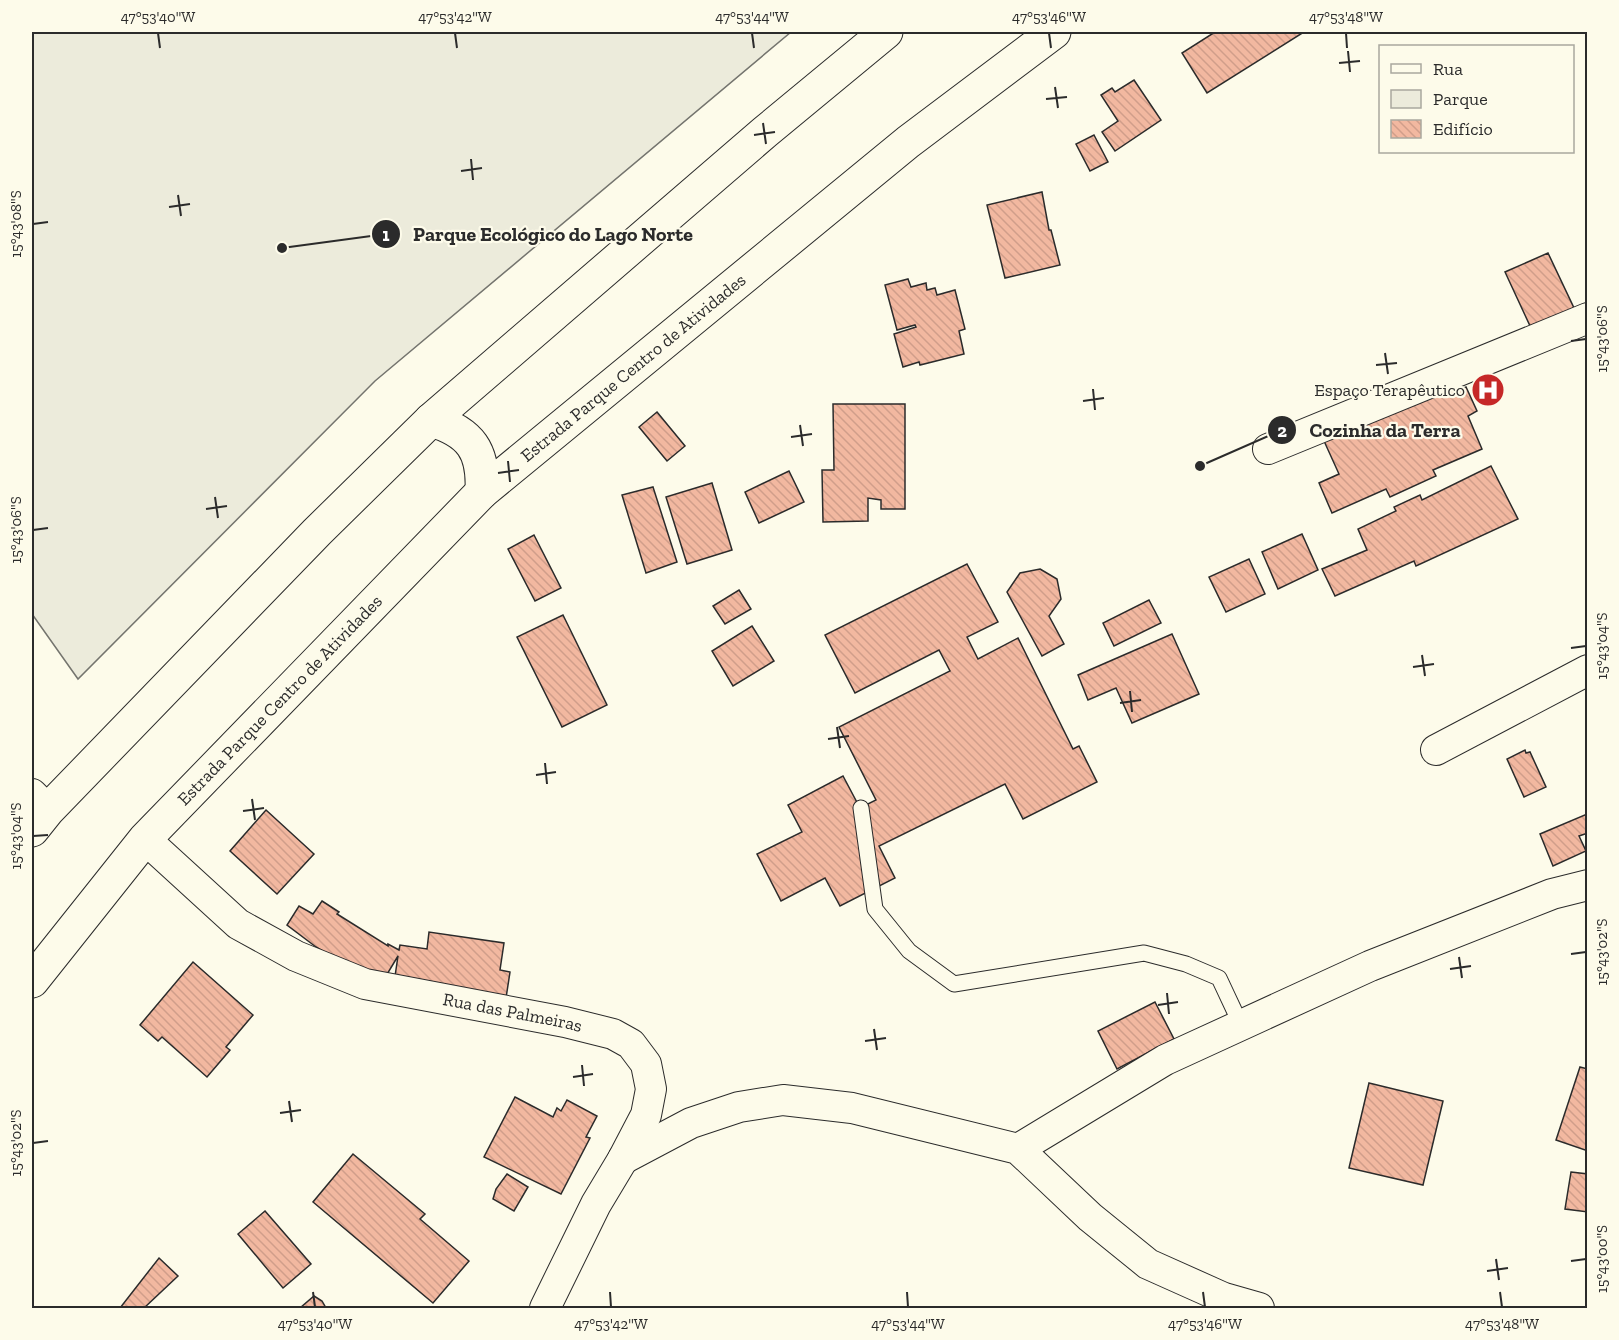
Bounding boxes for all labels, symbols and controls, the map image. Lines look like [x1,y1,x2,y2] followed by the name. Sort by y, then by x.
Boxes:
[121,8,195,26] text: 47°53'40"W
[418,8,492,26] text: 47°53'42"W
[715,8,789,26] text: 47°53'44"W
[1012,8,1086,26] text: 47°53'46"W
[1309,8,1383,26] text: 47°53'48"W
[1379,45,1574,153] legend
[1433,58,1463,80] text: Rua
[1433,88,1488,110] text: Parque
[1433,118,1493,140] text: Edifício
[7,190,25,258] text: 15°43'08"S
[371,215,705,253] callout: Parque Ecológico do Lago Norte
[413,222,693,246] text: Parque Ecológico do Lago Norte
[382,224,390,246] text: 1
[516,269,750,467] street label: Estrada Parque Centro de Atividades
[1593,305,1611,373] text: 15°43'06"S
[1470,372,1506,408] hospital icon: Espaço Terapêutico
[1314,379,1465,401] place label: Espaço Terapêutico
[1267,411,1472,449] callout: Cozinha da Terra
[1309,418,1461,442] text: Cozinha da Terra
[1277,420,1287,442] text: 2
[7,496,25,564] text: 15°43'06"S
[173,590,387,810] street label: Estrada Parque Centro de Atividades
[1593,612,1611,680] text: 15°43'04"S
[7,802,25,870] text: 15°43'04"S
[1593,919,1611,986] text: 15°43'02"S
[441,988,585,1037] street label: Rua das Palmeiras
[7,1110,25,1177] text: 15°43'02"S
[1593,1225,1611,1293] text: 15°43'00"S
[278,1315,352,1333] text: 47°53'40"W
[574,1315,648,1333] text: 47°53'42"W
[871,1315,945,1333] text: 47°53'44"W
[1168,1315,1242,1333] text: 47°53'46"W
[1465,1315,1539,1333] text: 47°53'48"W

